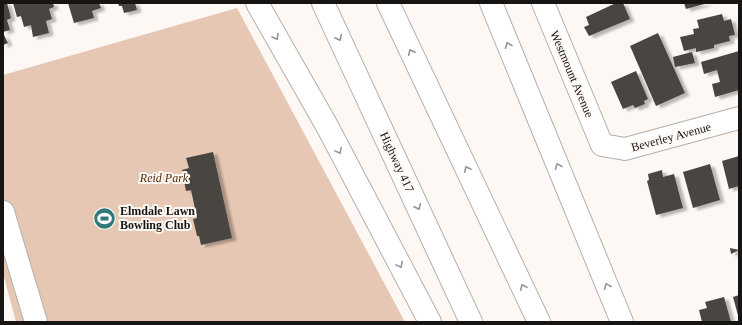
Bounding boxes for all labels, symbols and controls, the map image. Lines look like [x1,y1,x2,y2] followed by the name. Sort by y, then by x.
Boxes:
[547,28,597,120] street label: Westmount Avenue
[272,33,279,40] one-way arrow
[334,34,342,42] one-way arrow
[505,42,513,49] one-way arrow
[408,49,416,56] one-way arrow
[630,120,712,154] street label: Beverley Avenue
[377,130,417,194] street label: Highway 417
[335,146,342,154] one-way arrow
[554,162,562,169] one-way arrow
[464,166,472,174] one-way arrow
[139,171,189,185] park label: Reid Park
[413,203,421,210] one-way arrow
[120,204,195,232] place label: Elmdale Lawn Bowling Club
[91,205,117,231] sports icon: Elmdale Lawn Bowling Club
[395,261,403,269] one-way arrow
[604,282,612,290] one-way arrow
[520,283,528,291] one-way arrow

